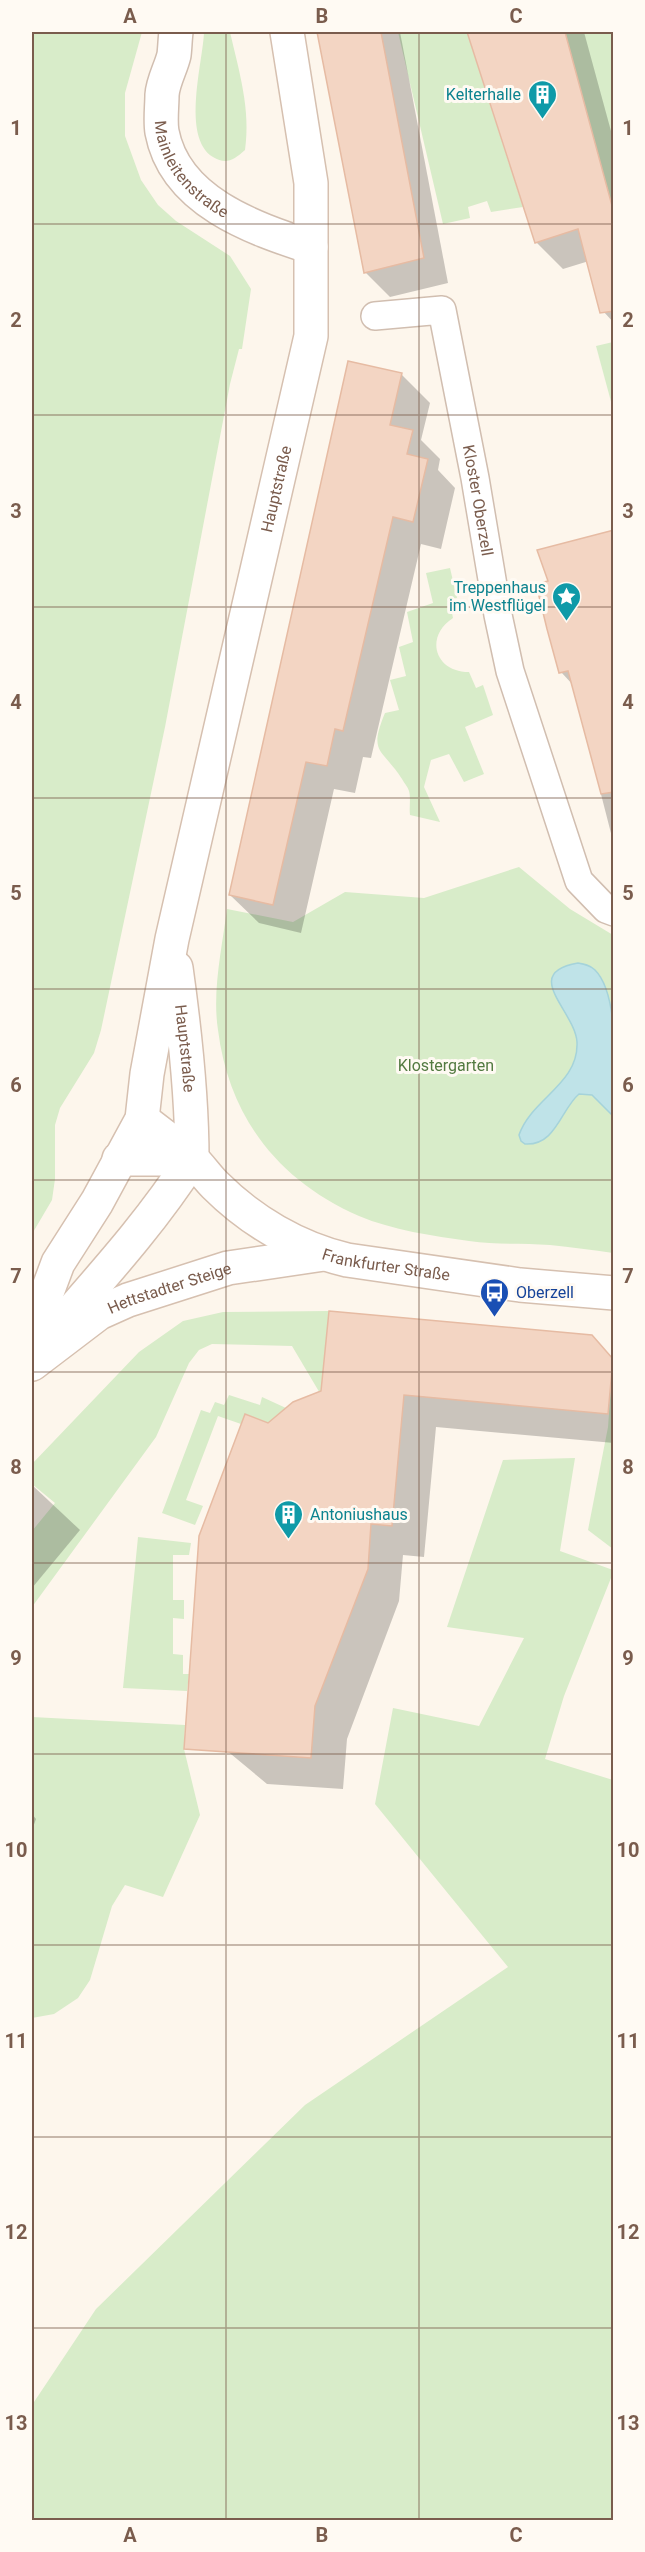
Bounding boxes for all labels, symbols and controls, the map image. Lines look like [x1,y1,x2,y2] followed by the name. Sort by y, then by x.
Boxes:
[123,4,137,28] text: A
[316,4,328,28] text: B
[509,4,523,28] text: C
[526,78,558,120] building icon: Kelterhalle
[446,85,521,104] place label: Kelterhalle
[10,116,22,140] text: 1
[622,116,634,140] text: 1
[151,120,232,222] street label: Mainleitenstraße
[10,308,22,332] text: 2
[622,308,634,332] text: 2
[459,443,497,557] street label: Kloster Oberzell
[257,444,295,534] street label: Hauptstraße
[10,499,22,523] text: 3
[622,499,634,523] text: 3
[449,578,546,615] place label: Treppenhaus im Westflügel
[551,580,583,622] place icon: Treppenhaus im Westflügel
[10,690,22,714] text: 4
[622,690,634,714] text: 4
[10,881,22,905] text: 5
[622,881,634,905] text: 5
[171,1003,199,1093] street label: Hauptstraße
[398,1056,494,1075] park label: Klostergarten
[10,1073,22,1097] text: 6
[622,1073,634,1097] text: 6
[320,1244,451,1285] street label: Frankfurter Straße
[105,1259,234,1318] street label: Hettstadter Steige
[10,1264,22,1288] text: 7
[622,1264,634,1288] text: 7
[479,1276,511,1318] bus stop icon: Oberzell
[516,1283,574,1302] place label: Oberzell
[10,1455,22,1479] text: 8
[622,1455,634,1479] text: 8
[273,1498,305,1540] building icon: Antoniushaus
[310,1505,408,1524] place label: Antoniushaus
[10,1646,22,1670] text: 9
[622,1646,634,1670] text: 9
[5,1838,27,1862] text: 10
[617,1838,639,1862] text: 10
[5,2029,27,2053] text: 11
[617,2029,639,2053] text: 11
[5,2220,27,2244] text: 12
[617,2220,639,2244] text: 12
[5,2411,27,2435] text: 13
[617,2411,639,2435] text: 13
[123,2523,137,2547] text: A
[316,2523,328,2547] text: B
[509,2523,523,2547] text: C

